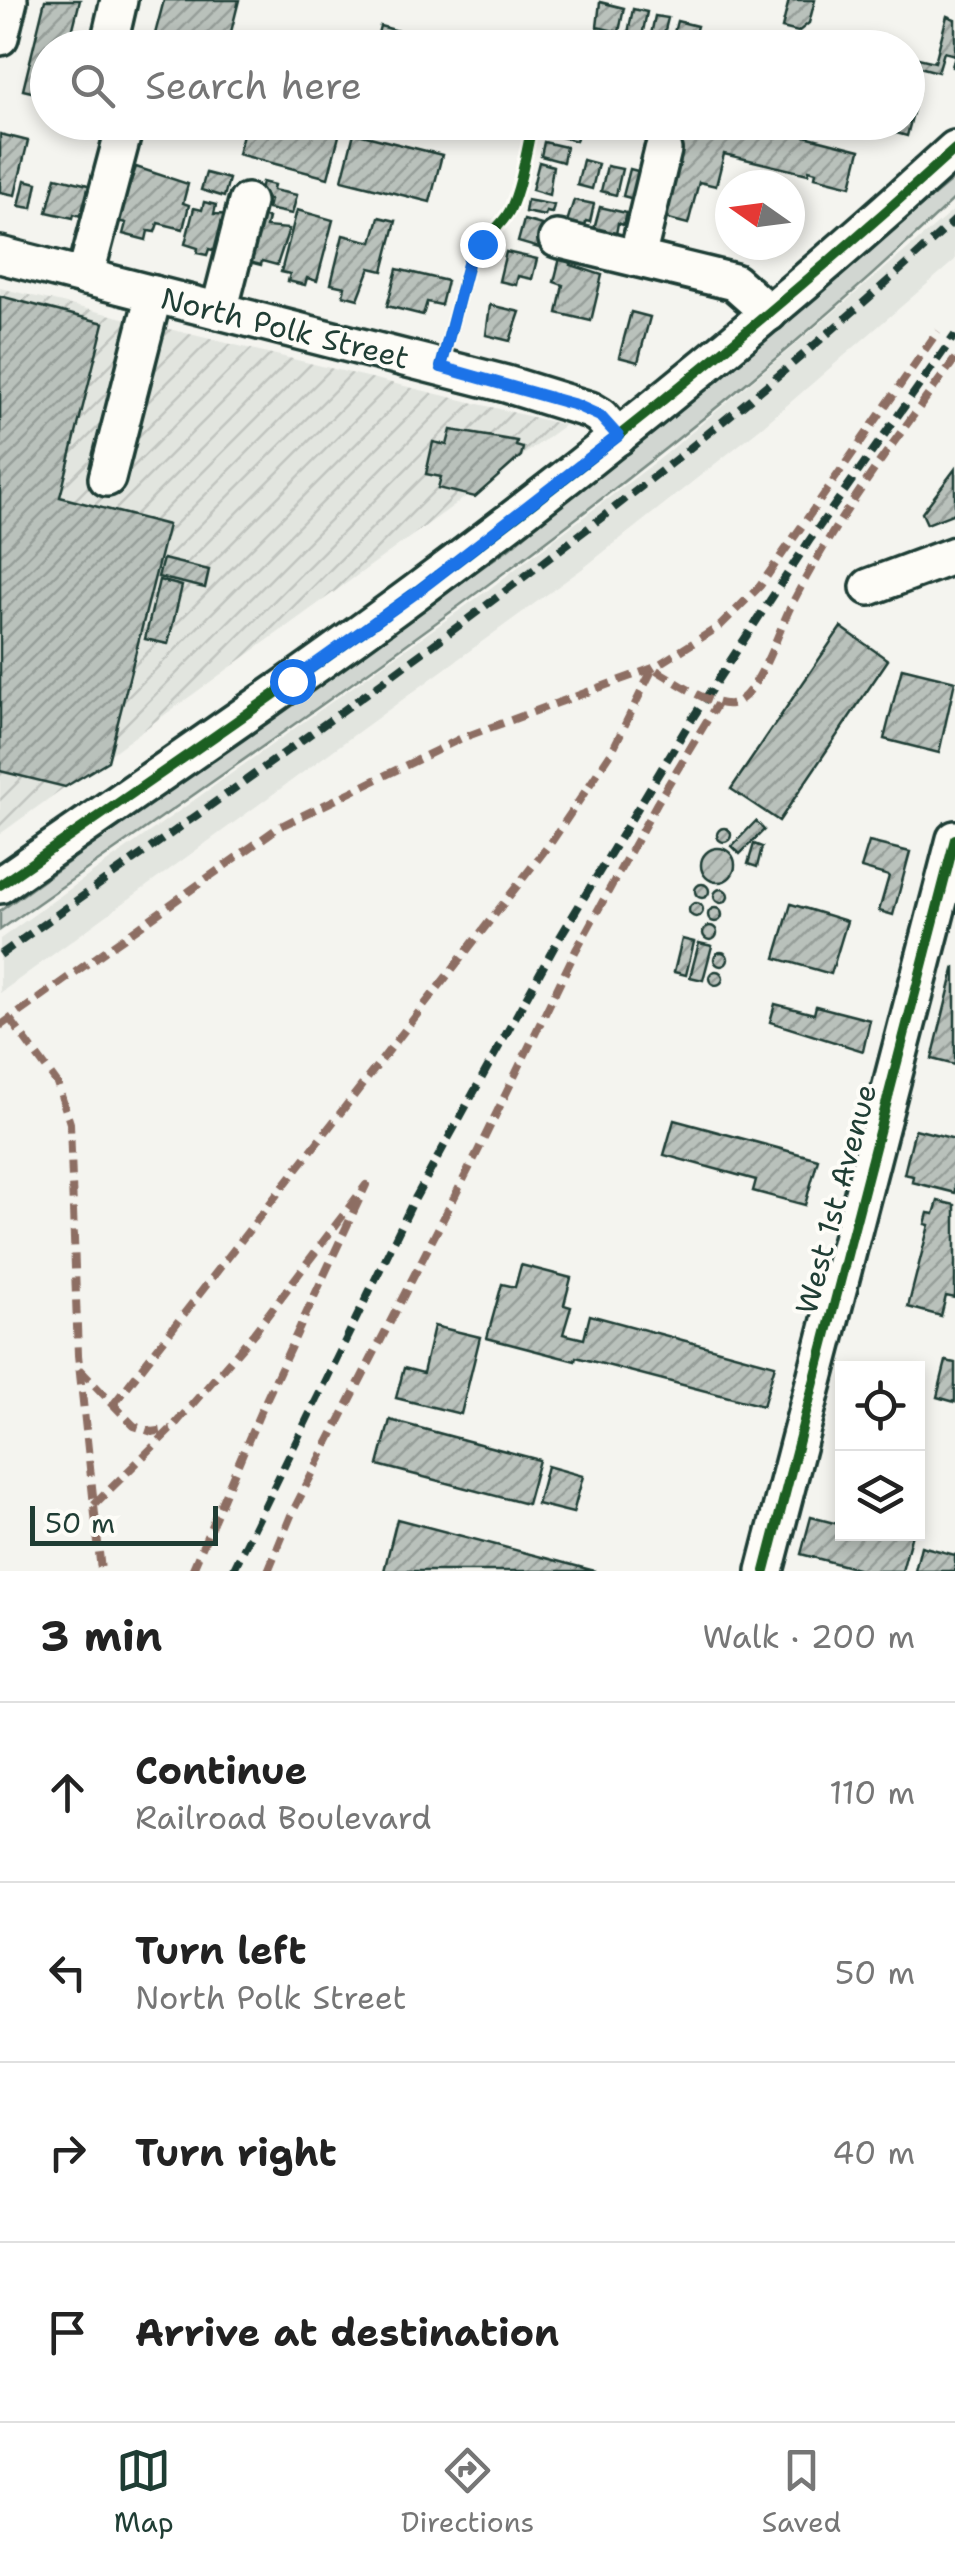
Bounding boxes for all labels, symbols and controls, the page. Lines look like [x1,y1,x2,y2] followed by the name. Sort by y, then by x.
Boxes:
[30,30,925,140] search box
[65,58,120,113] icon: search
[145,60,362,111] text: Search here
[715,170,805,260] north arrow
[460,222,506,268] route end
[157,277,413,379] street label: North Polk Street
[270,659,316,705] route start
[786,1079,886,1319] street label: West 1st Avenue
[835,1361,925,1541] map controls
[835,1361,925,1451] button: locate
[835,1451,925,1541] button: layers
[30,1501,218,1546] scale bar
[45,1504,115,1542] text: 50 m
[40,1608,162,1664] text: 3 min
[702,1615,915,1658] text: Walk · 200 m
[135,1745,307,1796] text: Continue
[40,1765,95,1820] icon: ahead
[829,1771,915,1814] text: 110 m
[135,1796,432,1839] text: Railroad Boulevard
[135,1925,307,1976] text: Turn left
[40,1945,95,2000] icon: left
[835,1951,915,1994] text: 50 m
[135,1976,407,2019] text: North Polk Street
[40,2125,95,2180] icon: right
[135,2127,337,2178] text: Turn right
[832,2131,915,2174] text: 40 m
[40,2305,95,2360] icon: arrive
[135,2307,559,2358] text: Arrive at destination
[114,2443,174,2541] tab: Map
[401,2443,534,2541] tab: Directions
[762,2443,841,2541] tab: Saved

